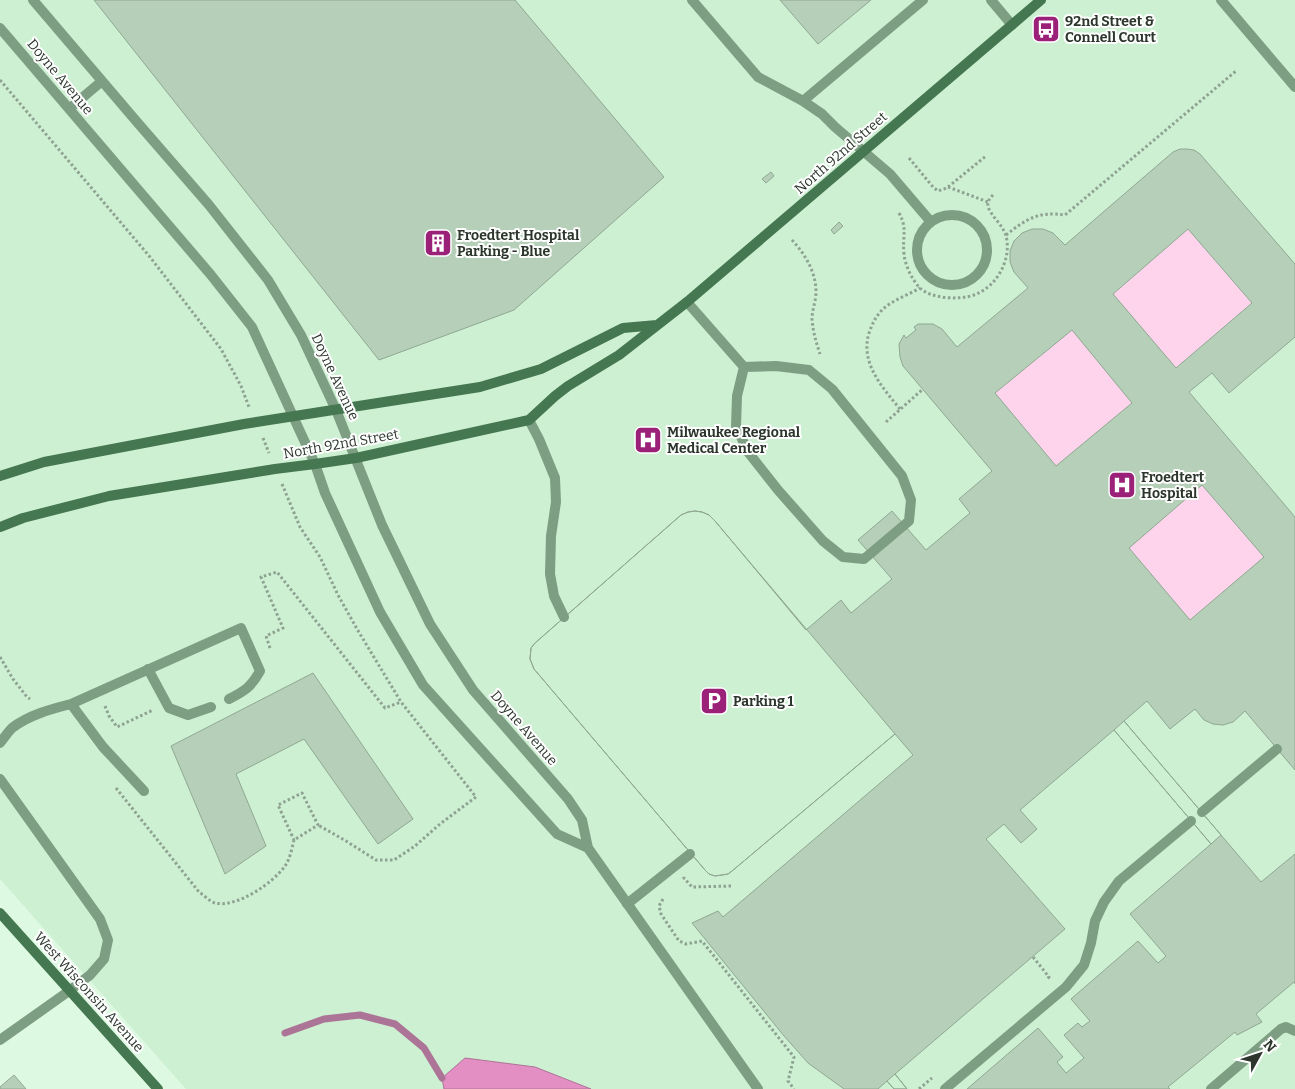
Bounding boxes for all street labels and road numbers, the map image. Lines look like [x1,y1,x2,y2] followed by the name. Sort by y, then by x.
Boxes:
[23,36,97,118] street label: Doyne Avenue
[791,108,891,198] street label: North 92nd Street
[308,331,362,423] street label: Doyne Avenue
[282,425,400,463] street label: North 92nd Street
[487,687,561,769] street label: Doyne Avenue
[31,928,147,1056] street label: West Wisconsin Avenue

